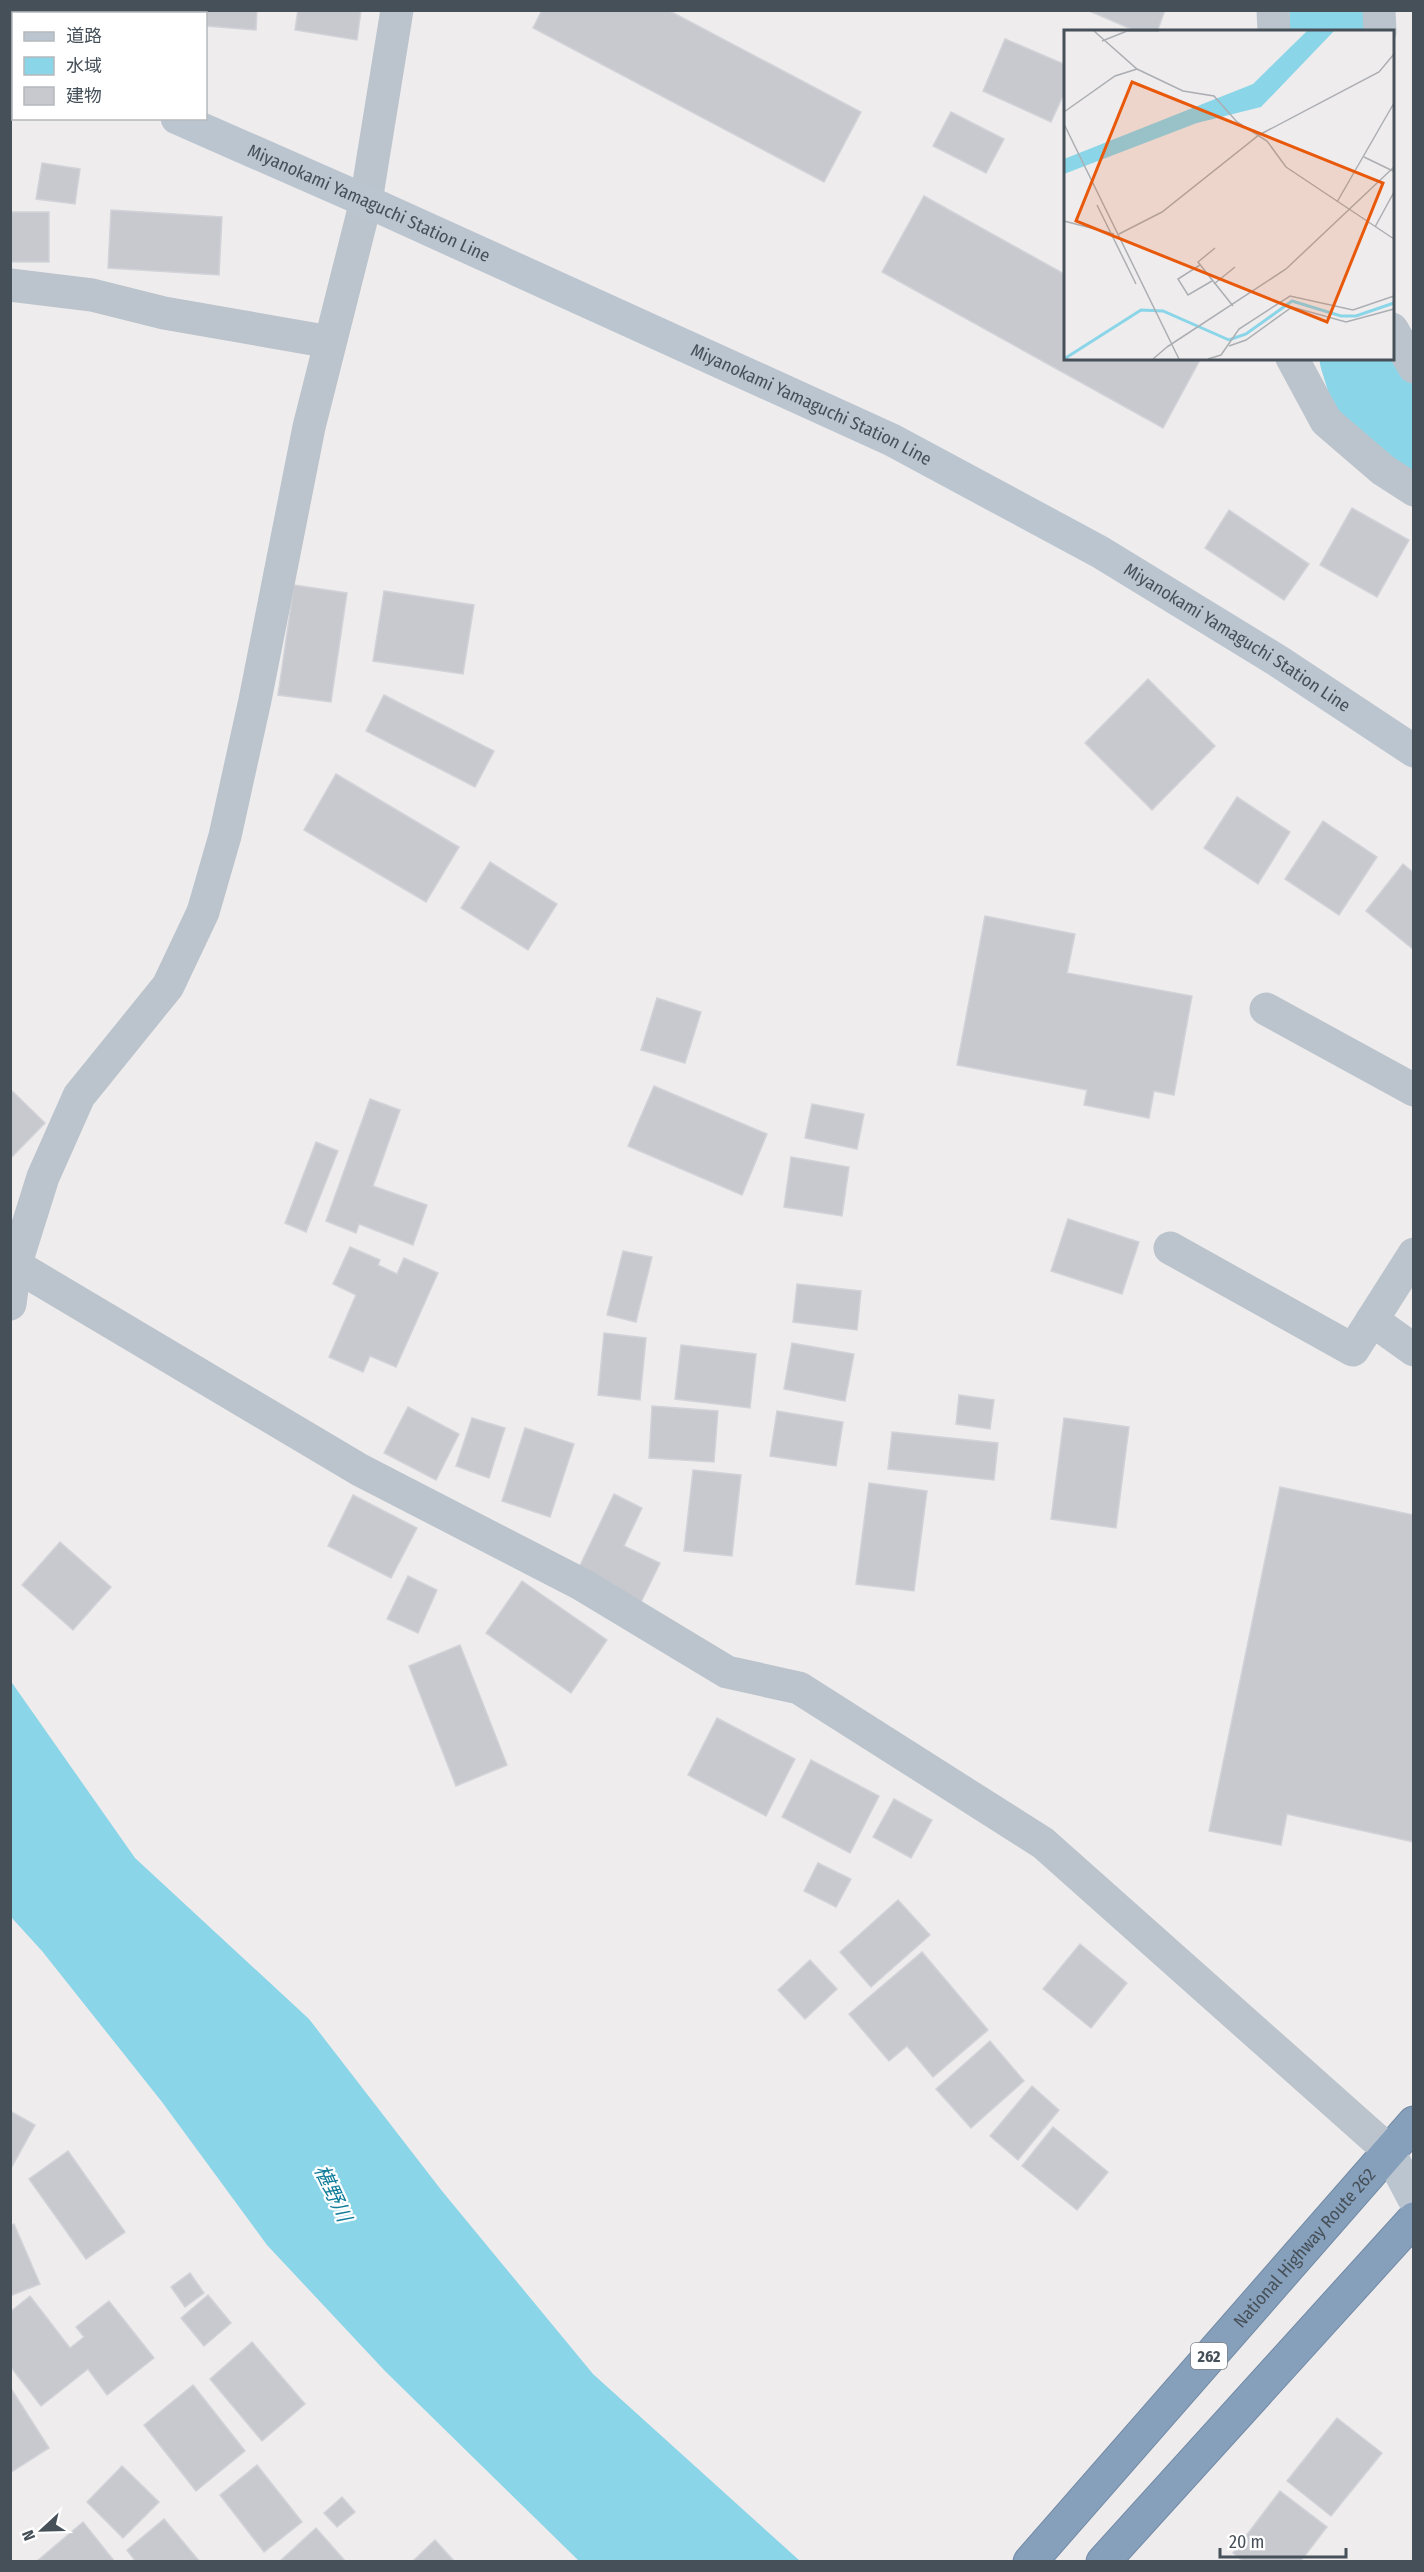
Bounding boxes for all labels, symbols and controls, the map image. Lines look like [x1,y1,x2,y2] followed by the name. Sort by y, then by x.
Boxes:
[12,12,207,120] legend
[66,25,102,47] text: 道路
[1064,30,1394,360] inset map
[66,55,102,77] text: 水域
[66,85,102,107] text: 建物
[244,139,494,267] street label: Miyanokami Yamaguchi Station Line
[687,339,936,470] street label: Miyanokami Yamaguchi Station Line
[1120,558,1355,717] street label: Miyanokami Yamaguchi Station Line
[309,2161,357,2227] water label: 椹野川
[1229,2164,1380,2332] street label: National Highway Route 262
[1191,2343,1227,2369] road number: 262
[12,2500,72,2560] north arrow
[1220,2521,1346,2559] scale bar
[18,2527,39,2543] text: N
[1229,2531,1264,2553] text: 20 m

